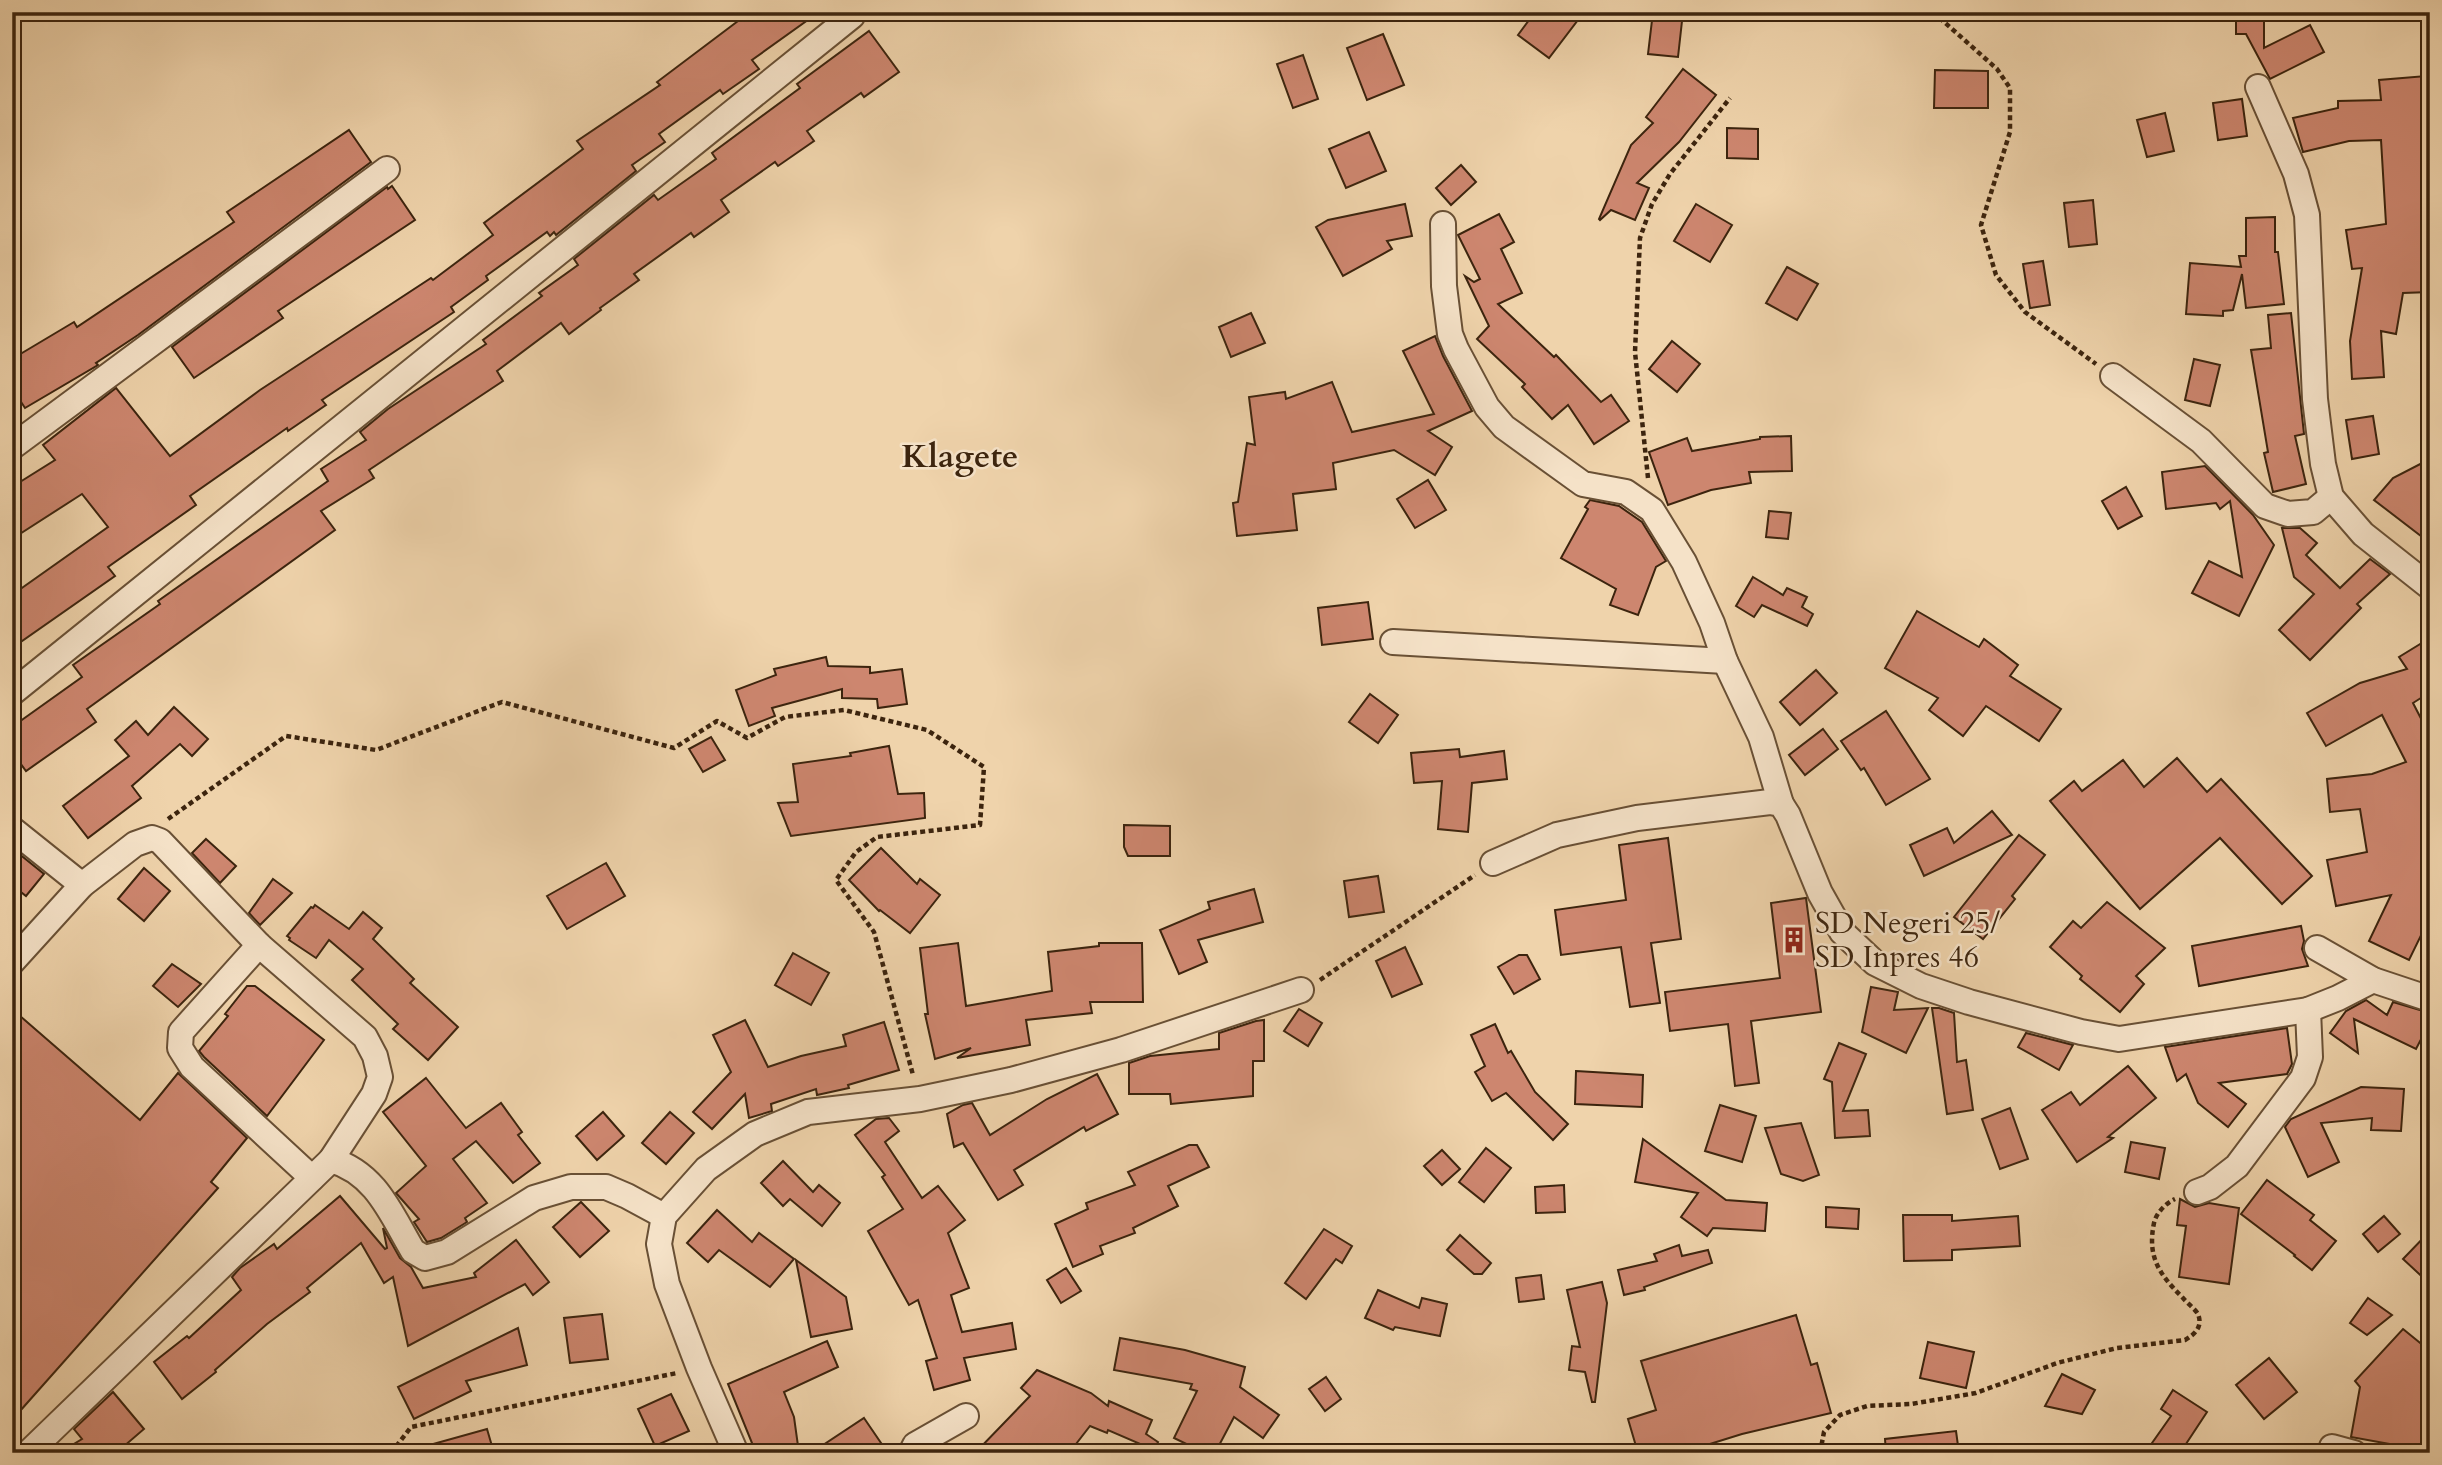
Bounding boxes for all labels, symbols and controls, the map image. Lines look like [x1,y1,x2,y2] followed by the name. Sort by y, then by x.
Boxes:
[902,434,1018,479] district label: Klagete
[1815,903,2000,978] place label: SD Negeri 25/ SD Inpres 46
[1779,925,1809,955] building icon: SD Negeri 25/ SD Inpres 46

